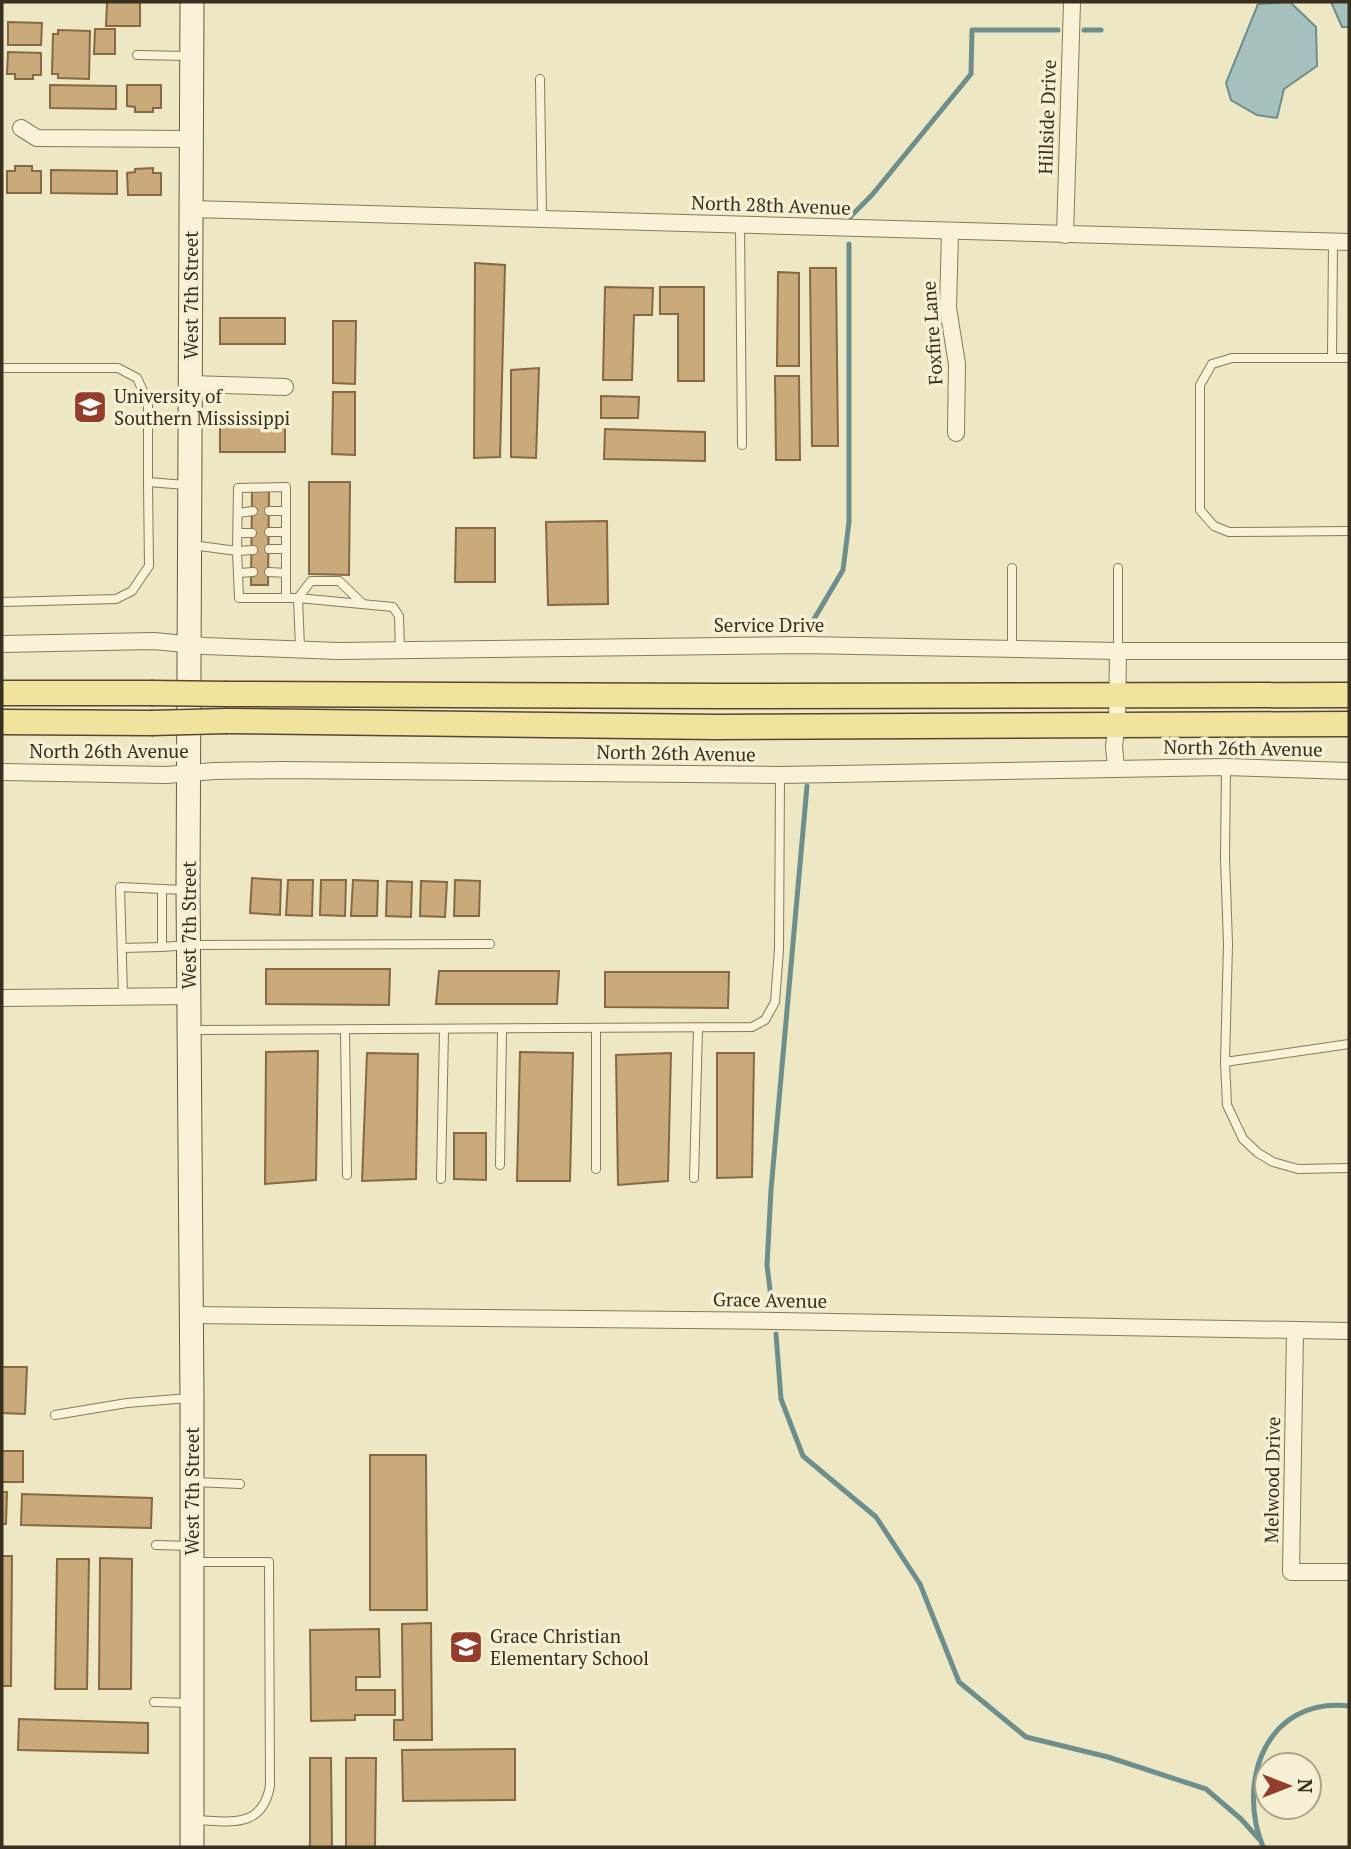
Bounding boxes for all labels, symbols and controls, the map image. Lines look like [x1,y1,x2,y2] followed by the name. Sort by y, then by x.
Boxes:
[1032,59,1061,175] street label: Hillside Drive
[691,189,851,220] street label: North 28th Avenue
[178,231,203,359] street label: West 7th Street
[915,280,948,386] street label: Foxfire Lane
[114,383,290,430] place label: University of Southern Mississippi
[71,388,109,426] school or university icon: University of Southern Mississippi
[714,612,824,637] street label: Service Drive
[1163,734,1323,761] street label: North 26th Avenue
[29,738,189,763] street label: North 26th Avenue
[596,739,756,766] street label: North 26th Avenue
[176,861,201,989] street label: West 7th Street
[713,1286,827,1313] street label: Grace Avenue
[1258,1416,1285,1544] street label: Melwood Drive
[179,1427,204,1555] street label: West 7th Street
[490,1623,649,1670] place label: Grace Christian Elementary School
[447,1628,485,1666] school or university icon: Grace Christian Elementary School
[1253,1751,1323,1821] north arrow
[1293,1779,1318,1794] text: N

